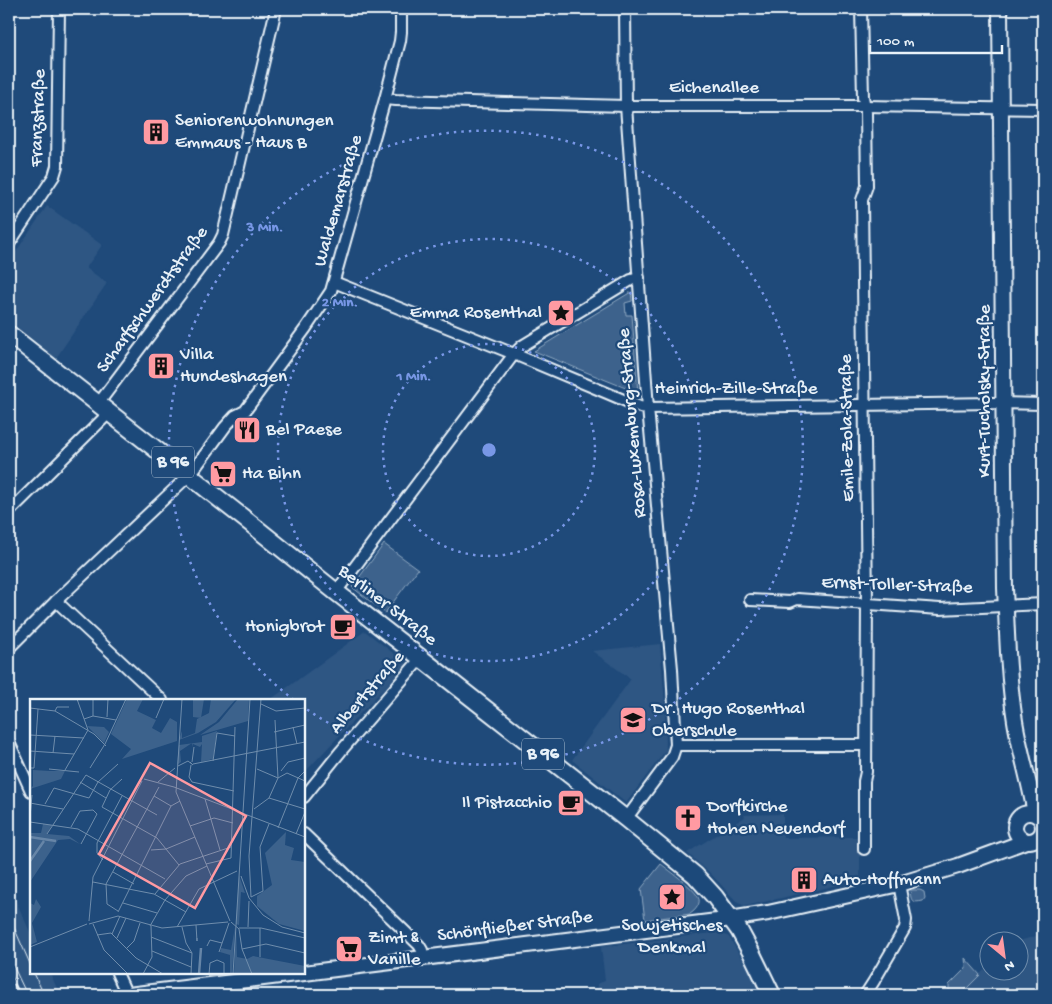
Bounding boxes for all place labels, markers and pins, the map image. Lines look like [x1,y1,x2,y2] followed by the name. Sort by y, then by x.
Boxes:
[175,110,334,155] place label: Seniorenwohnungen Emmaus - Haus B
[141,117,171,147] building icon: Seniorenwohnungen Emmaus - Haus B
[546,298,576,328] place icon: Emma Rosenthal
[410,302,542,325] place label: Emma Rosenthal
[179,344,287,389] place label: Villa Hundeshagen
[146,351,176,381] building icon: Villa Hundeshagen
[232,415,262,445] restaurant icon: Bel Paese
[265,419,342,442] place label: Bel Paese
[480,441,498,459] centre of rings
[208,459,238,489] supermarket icon: Ha Bihn
[242,463,301,486] place label: Ha Bihn
[328,612,358,642] cafe icon: Honigbrot
[245,616,326,639] place label: Honigbrot
[650,698,805,743] place label: Dr. Hugo Rosenthal Oberschule
[618,705,648,735] school or university icon: Dr. Hugo Rosenthal Oberschule
[556,788,586,818] cafe icon: Il Pistacchio
[462,792,552,815] place label: Il Pistacchio
[705,796,847,841] place label: Dorfkirche Hohen Neuendorf
[673,803,703,833] church icon: Dorfkirche Hohen Neuendorf
[789,865,819,895] building icon: Auto-Hoffmann
[823,869,941,892] place label: Auto-Hoffmann
[657,882,687,912] place icon: Sowjetisches Denkmal
[621,915,724,960] place label: Sowjetisches Denkmal
[367,927,421,972] place label: Zimt & Vanille
[334,934,364,964] supermarket icon: Zimt & Vanille

